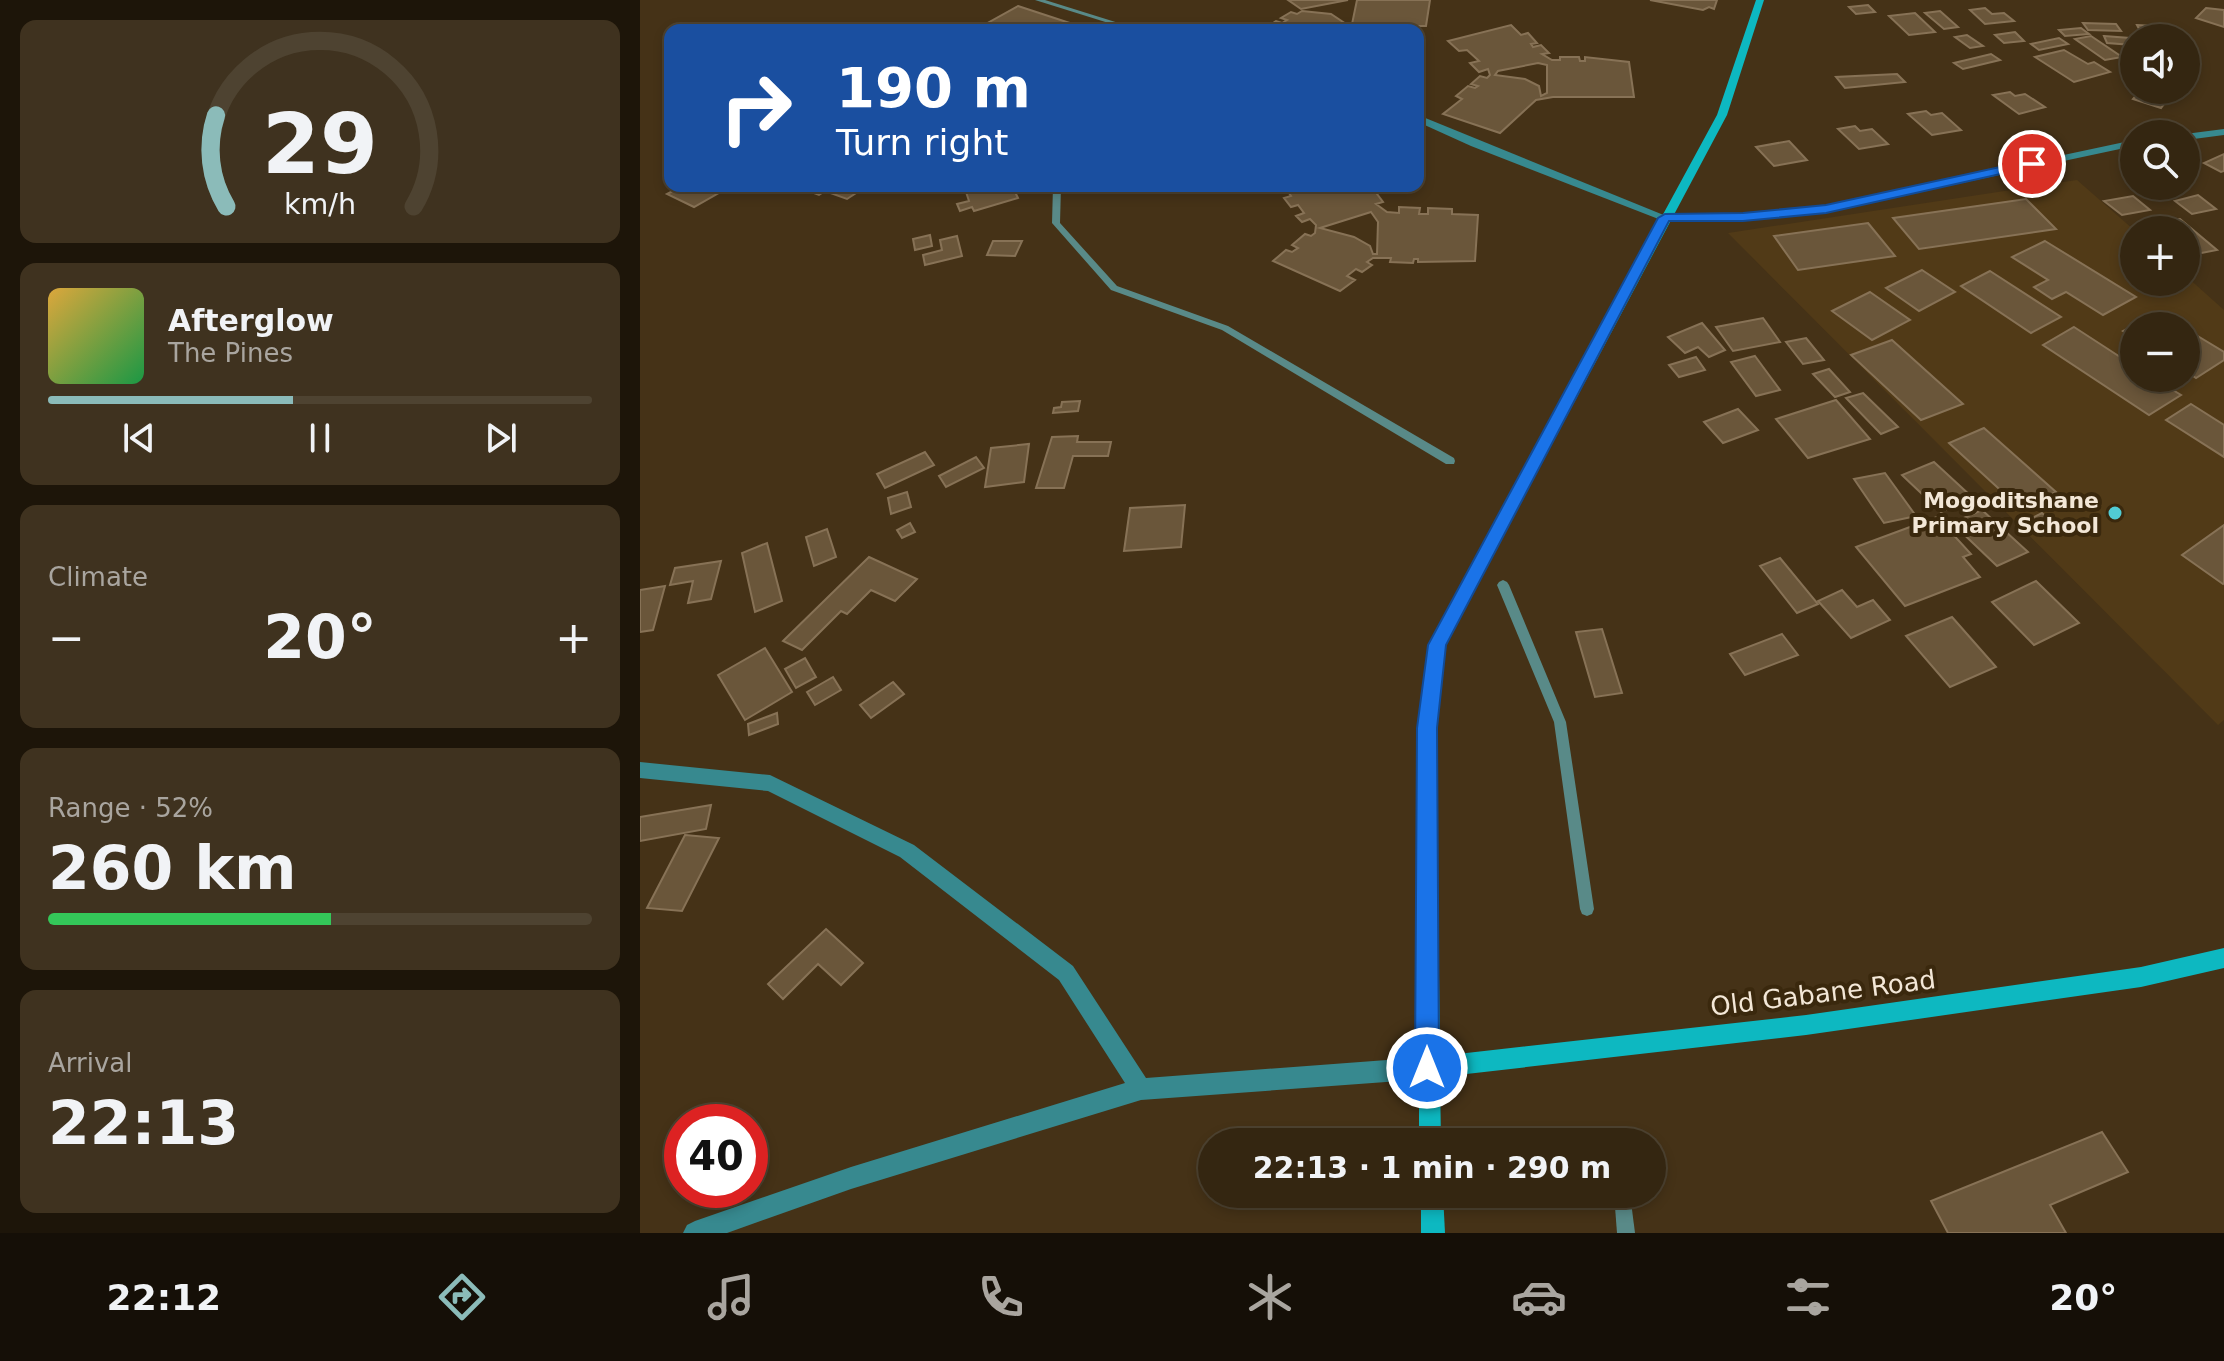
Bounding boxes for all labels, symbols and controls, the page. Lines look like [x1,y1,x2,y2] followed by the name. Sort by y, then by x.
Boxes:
[2120,24,2200,392] map controls
[2120,24,2200,104] button: sound
[836,55,1031,120] text: 190 m
[704,56,808,160] icon: right
[262,96,378,193] text: 29
[2120,120,2200,200] button: search
[836,122,1008,163] text: Turn right
[1998,130,2066,198] pin
[2010,142,2054,186] icon: arrive
[284,187,356,221] text: km/h
[2120,216,2200,296] button: +
[168,303,334,338] text: Afterglow
[2120,312,2200,392] button: −
[168,338,293,368] text: The Pines
[117,416,161,460] icon: previous
[298,416,342,460] icon: pause
[479,416,523,460] icon: next
[1912,488,2099,538] place label: Mogoditshane Primary School
[2106,504,2124,522] marker: Mogoditshane Primary School
[48,562,148,592] text: Climate
[263,602,377,672] text: 20°
[48,612,85,663] text: −
[555,612,592,663] text: +
[48,793,213,823] text: Range · 52%
[48,833,297,903] text: 260 km
[1709,964,1937,1022] street label: Old Gabane Road
[1385,1026,1469,1110] position arrow
[48,1048,132,1078] text: Arrival
[48,1088,239,1158] text: 22:13
[664,1104,768,1208] speed limit sign: 40
[1253,1150,1611,1185] text: 22:13 · 1 min · 290 m
[434,1269,490,1325] icon: directions
[703,1269,759,1325] icon: music
[973,1269,1029,1325] icon: phone
[1242,1269,1298,1325] icon: climate
[1511,1269,1567,1325] icon: car
[1780,1269,1836,1325] icon: filters
[107,1277,221,1318] text: 22:12
[2049,1277,2117,1318] text: 20°

